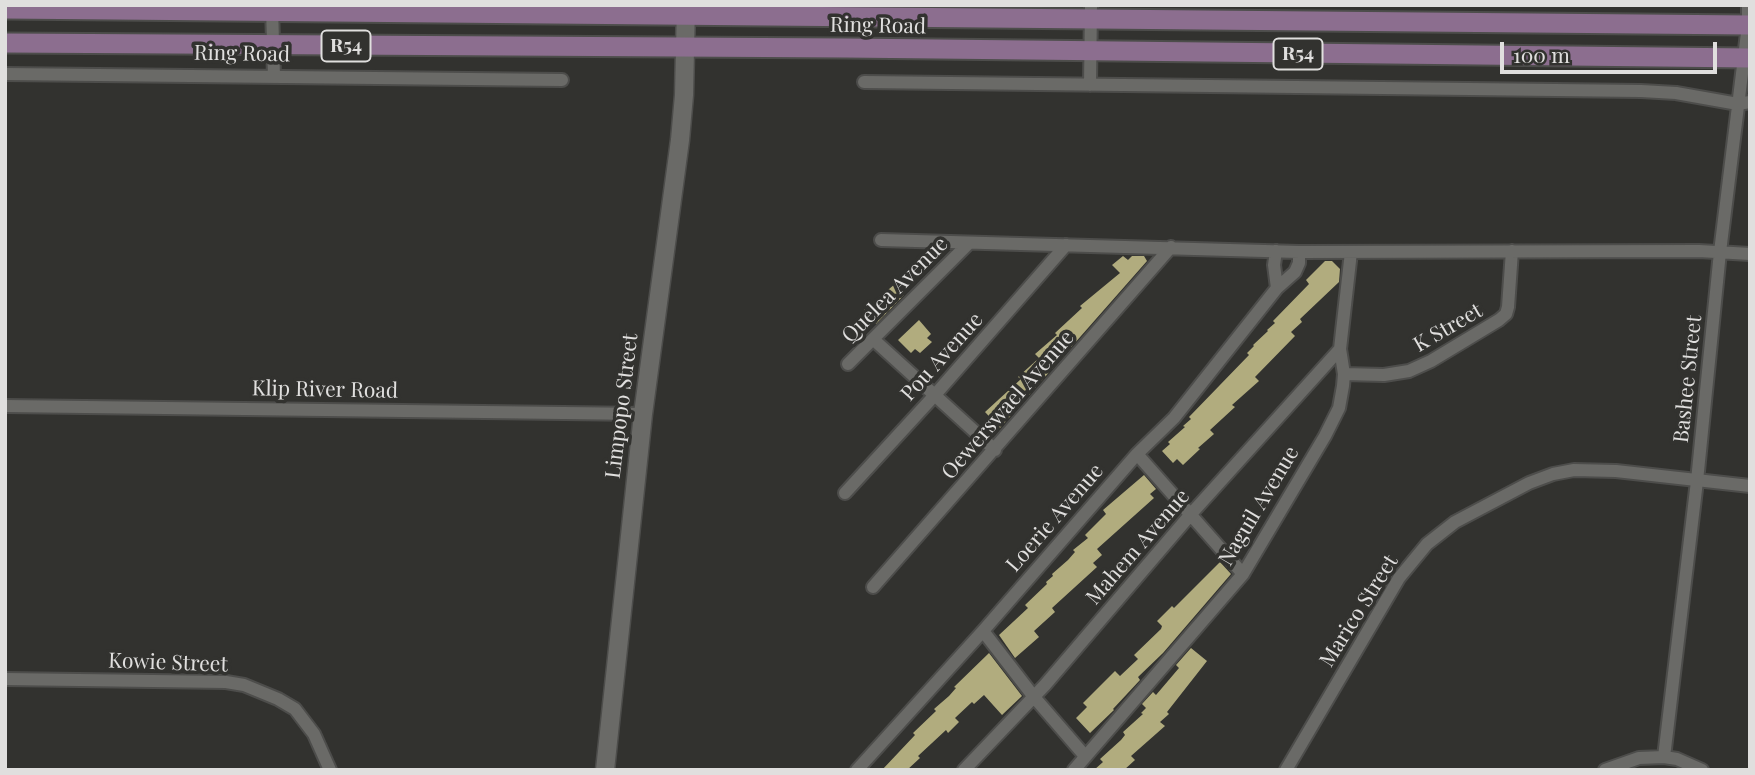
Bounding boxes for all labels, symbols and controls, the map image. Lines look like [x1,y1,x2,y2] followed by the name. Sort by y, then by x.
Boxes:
[830,13,926,39] street label: Ring Road
[1503,28,1720,72] scale bar
[322,30,370,61] road number: R54
[1274,38,1322,70] road number: R54
[1513,40,1570,68] text: 100 m
[194,41,290,67] street label: Ring Road
[837,232,953,348] street label: Quelea Avenue
[1409,298,1487,358] street label: K Street
[896,308,988,406] street label: Pou Avenue
[1669,314,1707,444] street label: Bashee Street
[936,325,1080,485] street label: Oewerswael Avenue
[601,332,643,480] street label: Limpopo Street
[252,376,398,404] street label: Klip River Road
[1213,442,1305,570] street label: Naguil Avenue
[1001,459,1109,577] street label: Loerie Avenue
[1081,484,1195,610] street label: Mahem Avenue
[1315,550,1403,672] street label: Marico Street
[108,648,228,678] street label: Kowie Street

